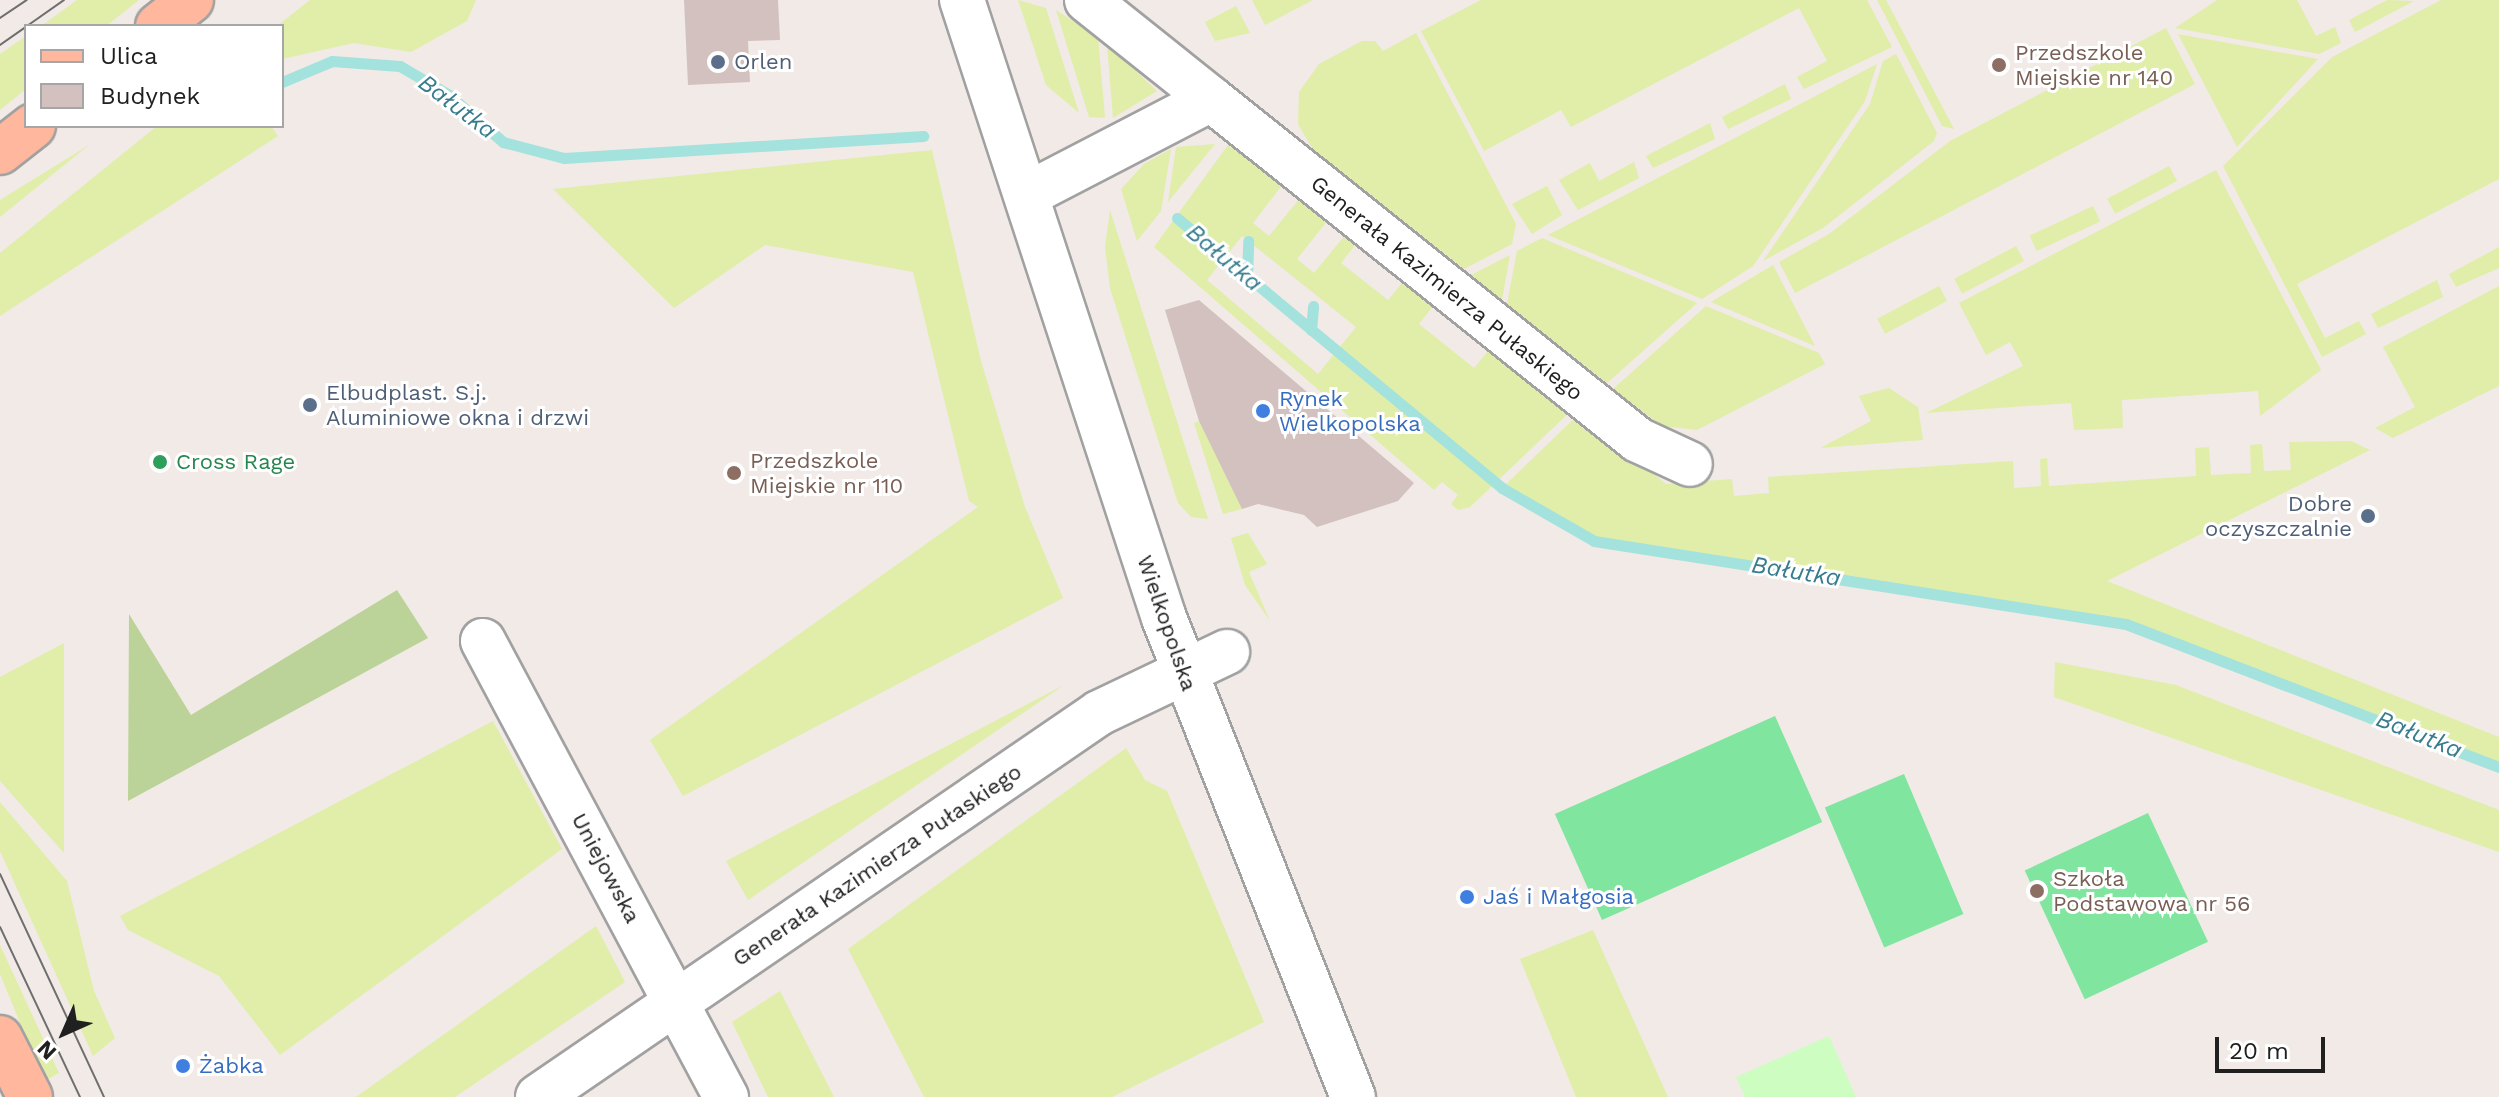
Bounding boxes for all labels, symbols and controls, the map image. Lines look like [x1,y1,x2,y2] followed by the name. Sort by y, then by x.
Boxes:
[24,24,284,128] legend
[2015,39,2174,90] place label: Przedszkole Miejskie nr 140
[100,42,158,70] text: Ulica
[734,49,792,75] place label: Orlen
[709,53,727,71] marker: Orlen
[1990,56,2008,74] marker: Przedszkole Miejskie nr 140
[412,68,502,146] water label: Bałutka
[100,82,200,110] text: Budynek
[1305,170,1589,406] street label: Generała Kazimierza Pułaskiego
[1180,218,1268,298] water label: Bałutka
[326,379,590,430] place label: Elbudplast. S.j. Aluminiowe okna i drzwi
[1279,385,1421,436] place label: Rynek Wielkopolska
[301,396,319,414] marker: Elbudplast. S.j. Aluminiowe okna i drzwi
[1254,402,1272,420] marker: Rynek Wielkopolska
[750,447,904,498] place label: Przedszkole Miejskie nr 110
[176,449,295,475] place label: Cross Rage
[151,453,169,471] marker: Cross Rage
[725,464,743,482] marker: Przedszkole Miejskie nr 110
[2205,490,2352,542] place label: Dobre oczyszczalnie
[2359,507,2377,525] marker: Dobre oczyszczalnie
[1749,551,1843,593] water label: Bałutka
[1131,552,1203,694] street label: Wielkopolska
[2372,705,2466,765] water label: Bałutka
[727,758,1027,972] street label: Generała Kazimierza Pułaskiego
[566,808,646,928] street label: Uniejowska
[2053,865,2252,916] place label: Szkoła Podstawowa nr 56
[2028,882,2046,900] marker: Szkoła Podstawowa nr 56
[1483,884,1634,910] place label: Jaś i Małgosia
[1458,888,1476,906] marker: Jaś i Małgosia
[24,993,104,1073] north arrow
[2219,1021,2329,1071] scale bar
[32,1036,61,1065] text: N
[2229,1037,2289,1065] text: 20 m
[199,1053,264,1079] place label: Żabka
[174,1057,192,1075] marker: Żabka

